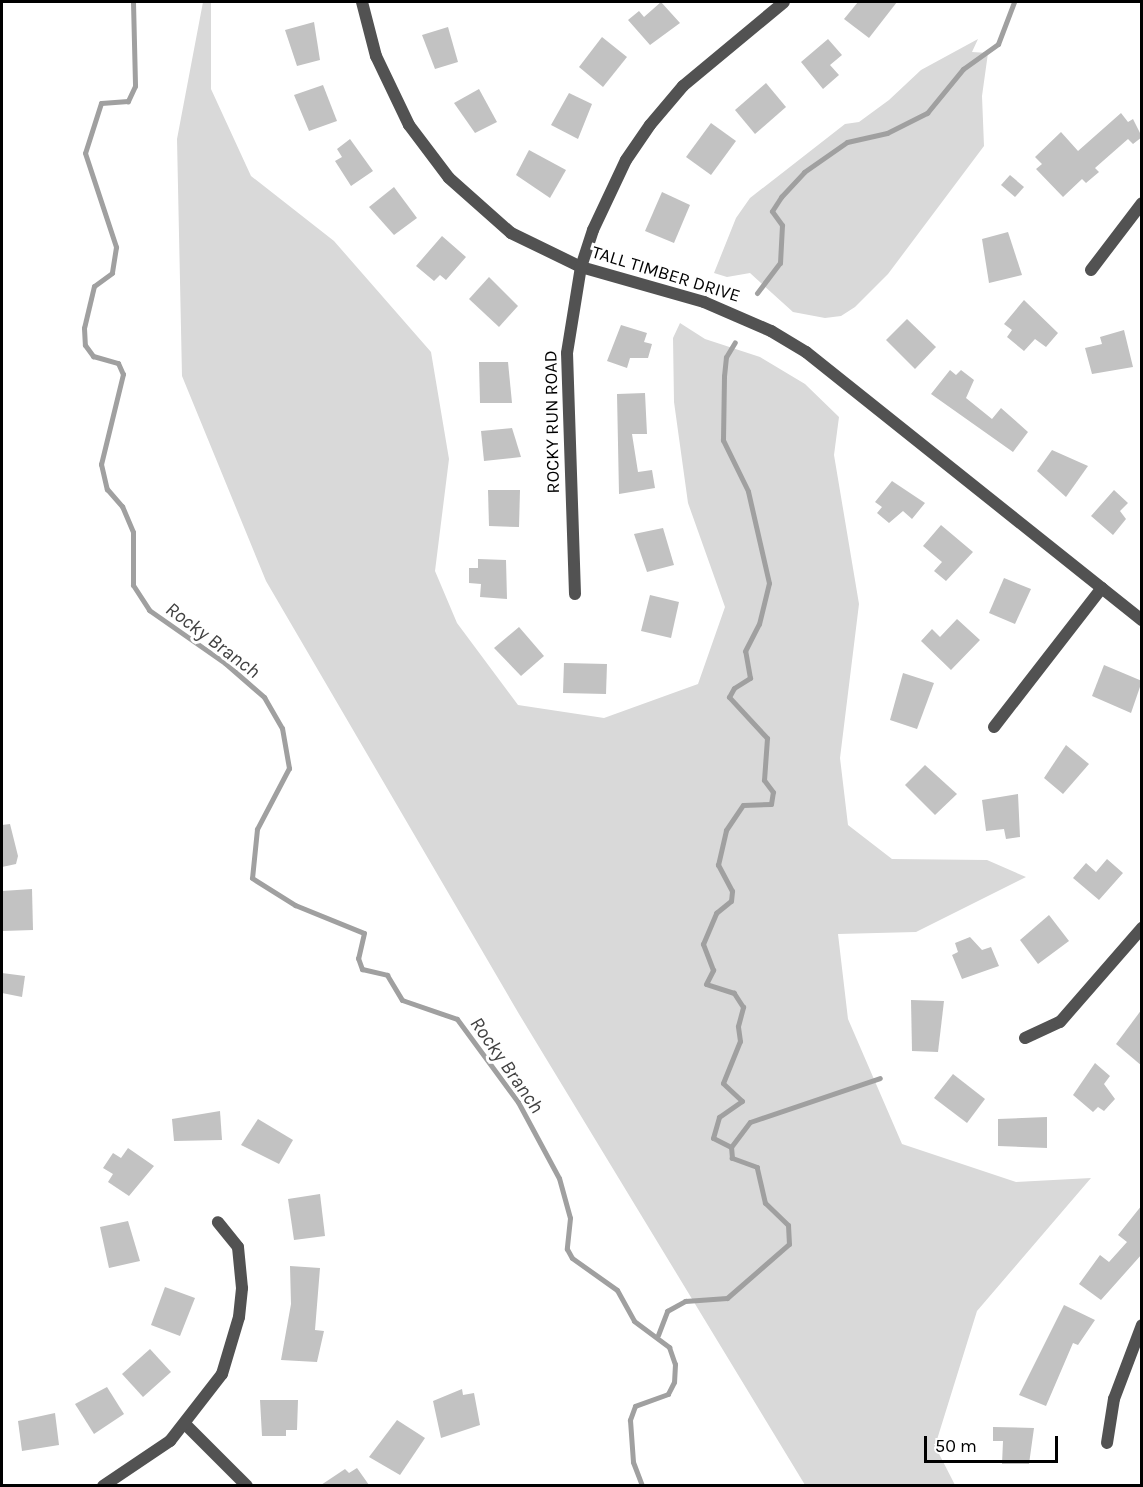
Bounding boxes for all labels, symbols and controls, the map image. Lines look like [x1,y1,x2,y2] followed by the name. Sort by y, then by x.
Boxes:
[589,241,743,307] street label: TALL TIMBER DRIVE
[540,350,564,494] street label: ROCKY RUN ROAD
[161,597,265,683] water label: Rocky Branch
[465,1012,549,1118] water label: Rocky Branch
[927,1424,1060,1462] scale bar
[935,1435,977,1457] text: 50 m

